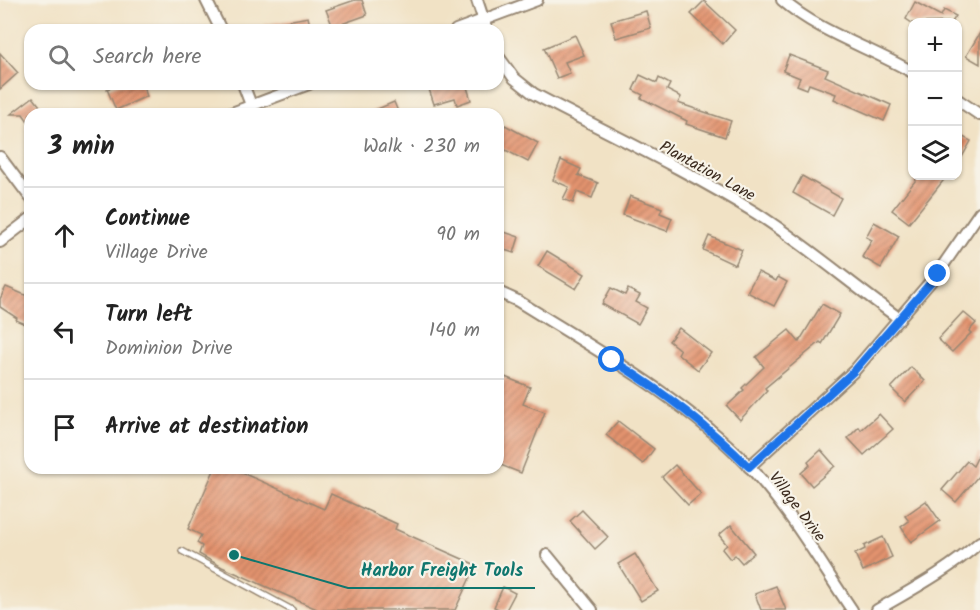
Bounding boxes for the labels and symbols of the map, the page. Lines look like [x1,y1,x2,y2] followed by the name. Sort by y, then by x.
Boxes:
[655,135,760,208] street label: Plantation Lane
[924,260,950,286] route end
[598,346,624,372] route start
[762,467,832,547] street label: Village Drive
[348,552,535,588] callout: Harbor Freight Tools
[361,557,524,586] text: Harbor Freight Tools

